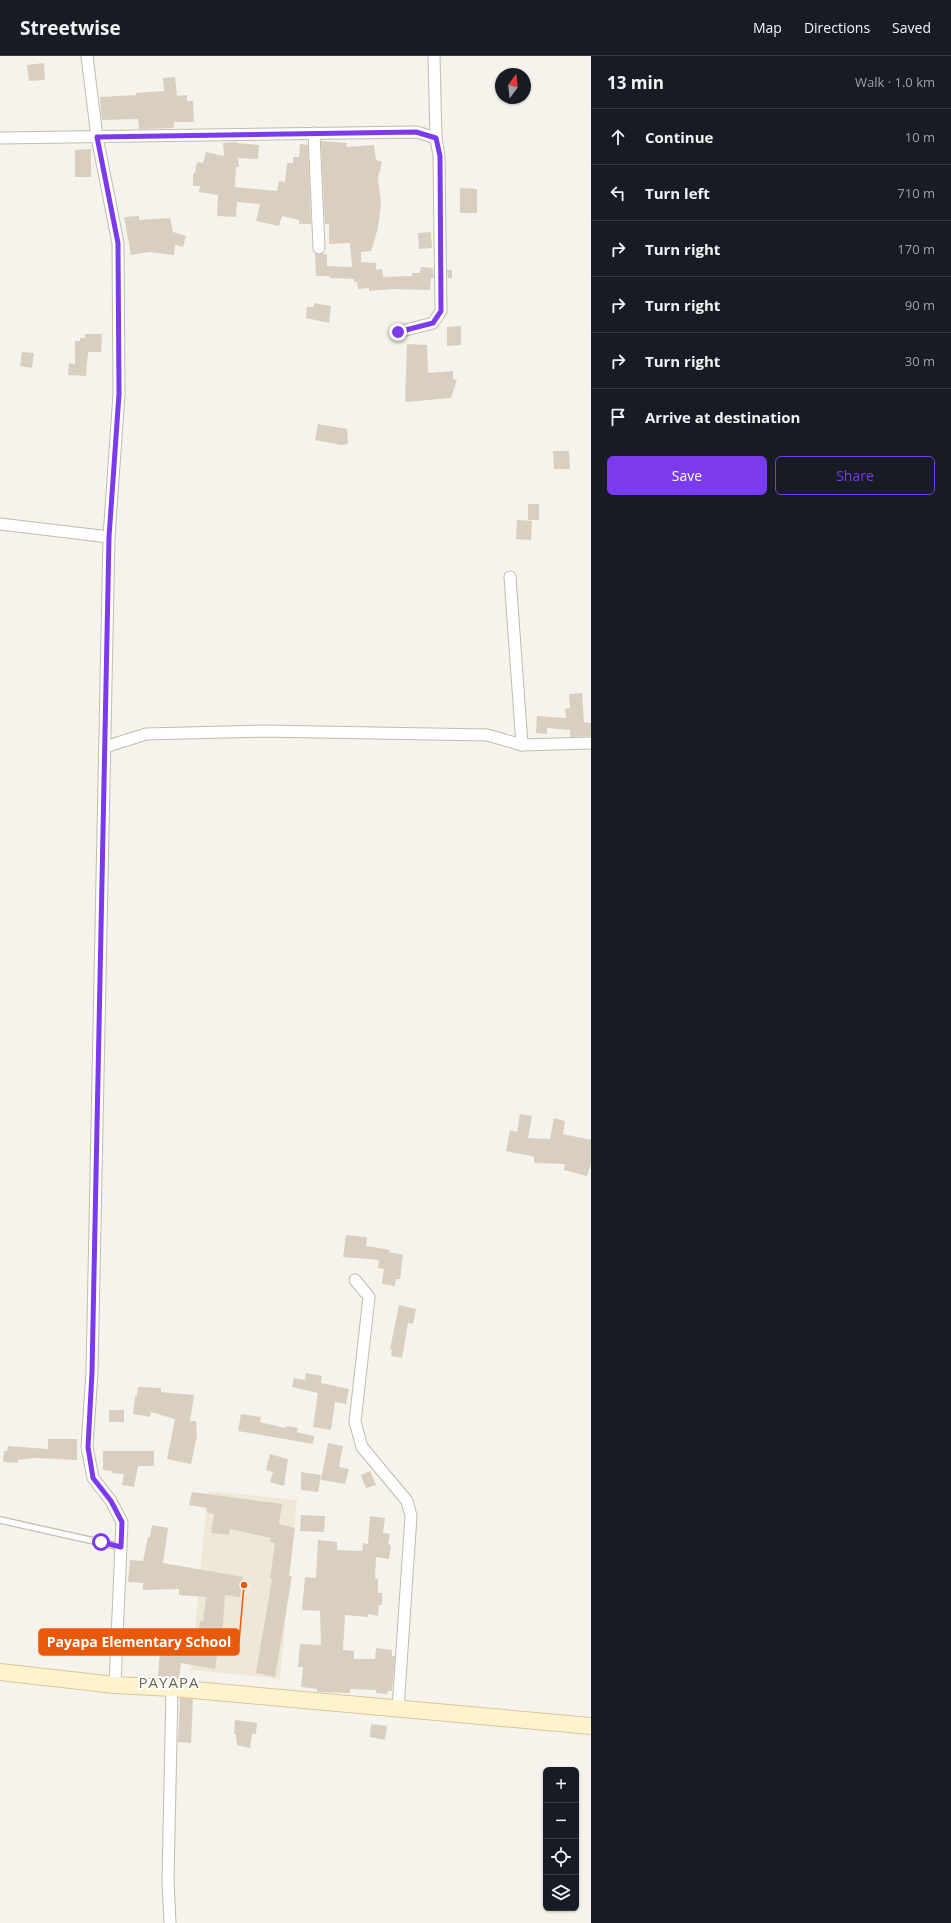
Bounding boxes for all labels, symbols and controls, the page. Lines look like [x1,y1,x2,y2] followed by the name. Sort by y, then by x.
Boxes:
[20,15,121,41] text: Streetwise
[753,18,782,37] text: Map
[804,18,870,37] text: Directions
[892,18,931,37] text: Saved
[495,68,531,104] north arrow
[607,71,664,94] text: 13 min
[855,73,935,91] text: Walk · 1.0 km
[607,126,629,148] icon: ahead
[645,127,713,147] text: Continue
[905,128,935,146] text: 10 m
[607,182,629,204] icon: left
[645,183,710,203] text: Turn left
[897,184,935,202] text: 710 m
[607,238,629,260] icon: right
[645,239,720,259] text: Turn right
[897,240,935,258] text: 170 m
[607,294,629,316] icon: right
[645,295,720,315] text: Turn right
[905,296,935,314] text: 90 m
[389,323,407,341] route end
[607,350,629,372] icon: right
[645,351,720,371] text: Turn right
[905,352,935,370] text: 30 m
[607,406,629,428] icon: arrive
[645,407,800,427] text: Arrive at destination
[607,456,767,495] button: Save
[775,456,935,495] button: Share
[92,1533,110,1551] route start
[39,1629,239,1655] callout: Payapa Elementary School
[47,1632,231,1651] text: Payapa Elementary School
[139,1672,199,1692] district label: PAYAPA
[543,1767,579,1911] map controls
[543,1767,579,1803] button: +
[543,1803,579,1839] button: −
[543,1839,579,1875] button: locate
[543,1875,579,1911] button: layers

